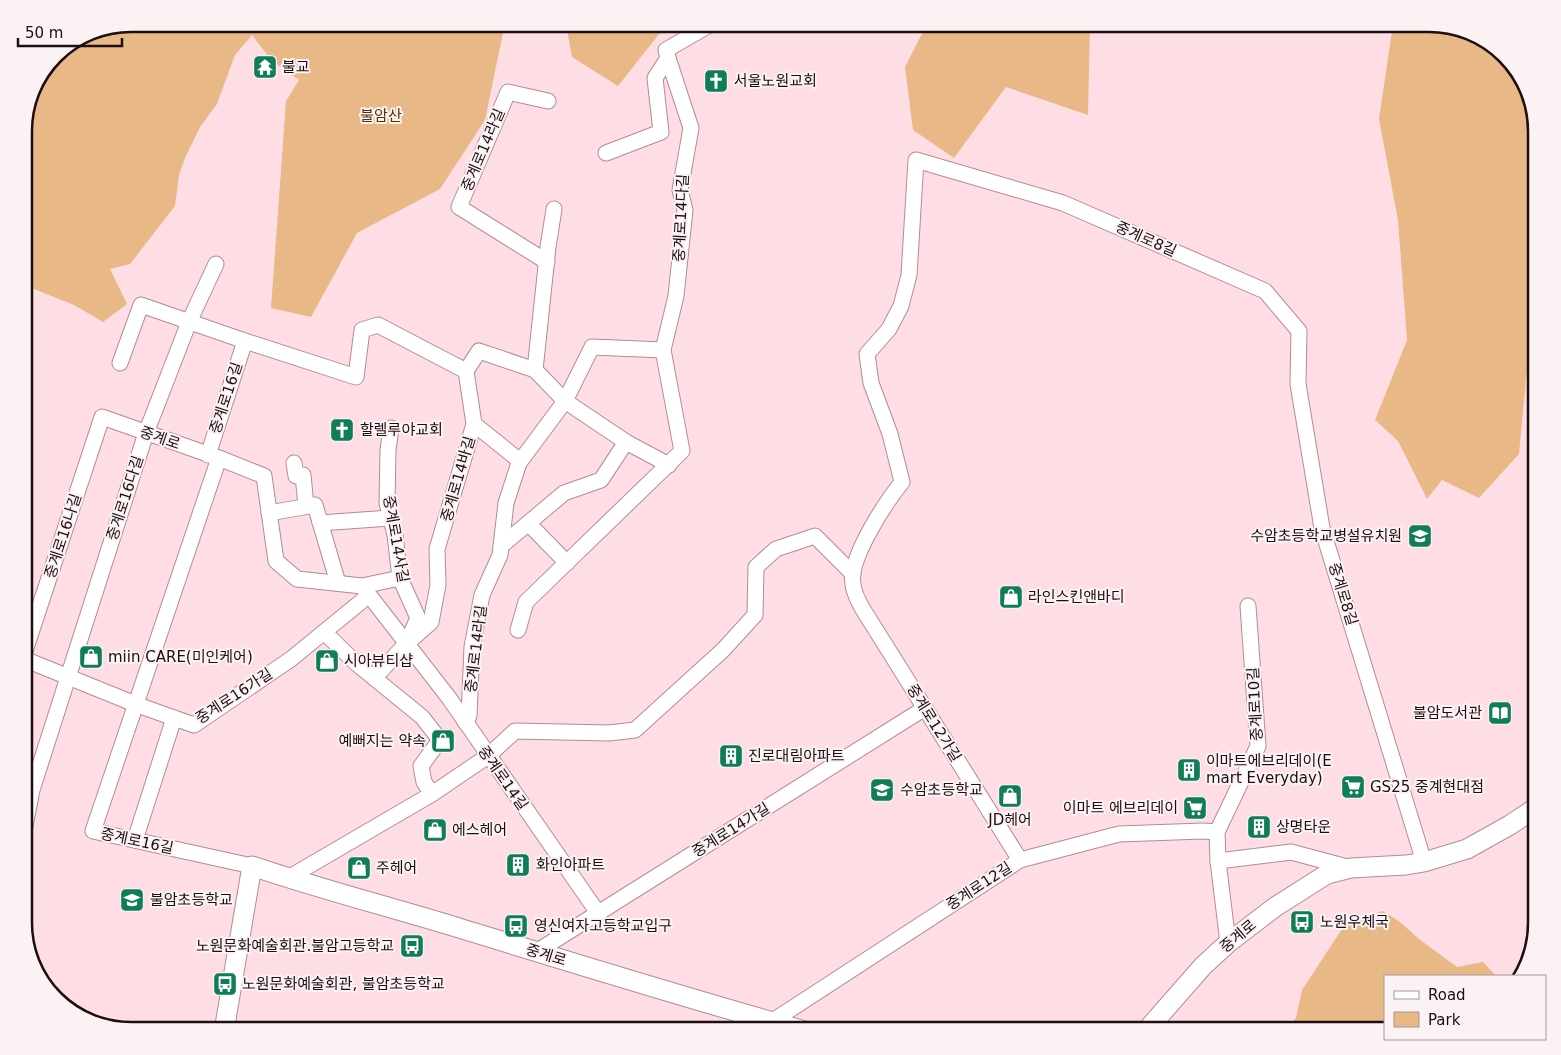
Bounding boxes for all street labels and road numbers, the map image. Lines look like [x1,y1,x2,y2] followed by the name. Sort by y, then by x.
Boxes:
[458,106,508,194] street label: 중계로14라길
[670,174,692,262] street label: 중계로14다길
[1113,218,1179,260] street label: 중계로8길
[206,360,246,436] street label: 중계로16길
[137,423,183,453] street label: 중계로
[437,434,479,524] street label: 중계로14바길
[103,453,147,543] street label: 중계로16다길
[41,491,85,581] street label: 중계로16나길
[379,494,413,584] street label: 중계로14사길
[1325,560,1361,628] street label: 중계로8길
[462,604,490,694] street label: 중계로14라길
[192,664,276,728] street label: 중계로16가길
[1244,666,1266,742] street label: 중계로10길
[903,681,965,765] street label: 중계로12가길
[474,742,532,814] street label: 중계로14길
[689,799,773,861] street label: 중계로14가길
[99,824,175,858] street label: 중계로16길
[943,858,1015,914] street label: 중계로12길
[1216,916,1260,956] street label: 중계로
[524,940,568,970] street label: 중계로

